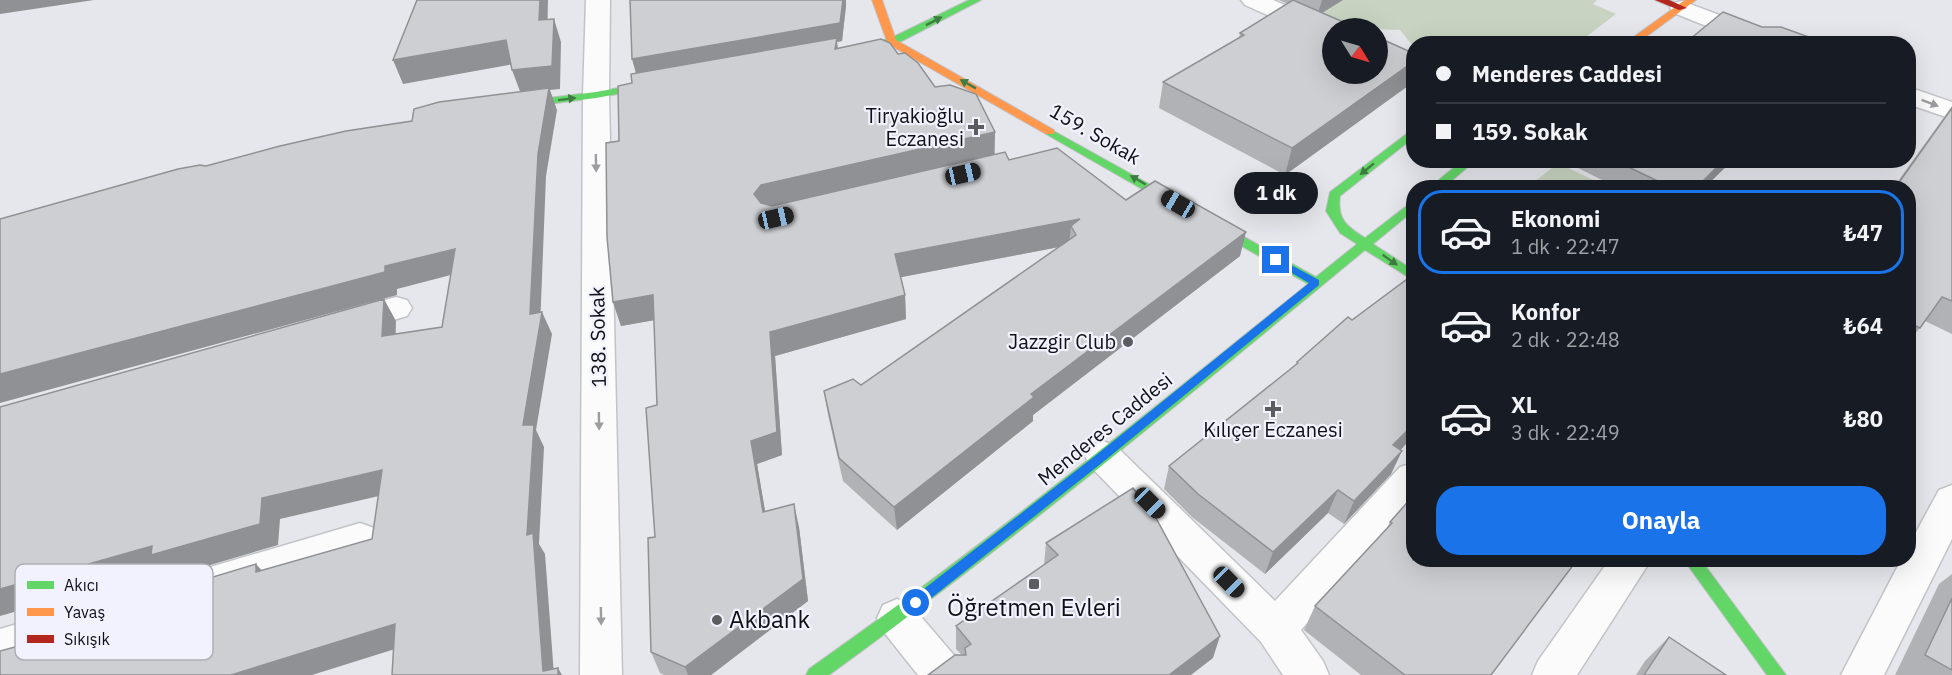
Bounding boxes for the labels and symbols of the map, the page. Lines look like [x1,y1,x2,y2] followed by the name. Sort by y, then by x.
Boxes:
[926,16,943,26] one-way arrow
[1322,18,1388,84] north arrow
[960,79,976,90] one-way arrow
[558,94,577,104] one-way arrow
[1045,97,1146,171] street label: 159. Sokak
[1921,99,1939,108] one-way arrow
[865,102,964,152] place label: Tiryakioğlu Eczanesi
[969,120,983,134] marker: Tiryakioğlu Eczanesi
[591,154,601,173] one-way arrow
[943,161,983,187] car
[1360,162,1375,174] one-way arrow
[1234,173,1318,215] callout: 1 dk
[1130,175,1146,186] one-way arrow
[1158,187,1198,221] car
[756,205,796,231] car
[1262,246,1289,273] route end
[1381,254,1397,266] one-way arrow
[583,286,612,388] street label: 138. Sokak
[1008,328,1116,355] place label: Jazzgir Club
[1121,335,1135,349] marker: Jazzgir Club
[1032,366,1178,491] street label: Menderes Caddesi
[1266,402,1280,416] marker: Kılıçer Eczanesi
[594,412,604,431] one-way arrow
[1203,416,1343,443] place label: Kılıçer Eczanesi
[1131,484,1169,522] car
[1210,563,1248,601] car
[15,564,213,660] legend
[64,575,99,595] text: Akıcı
[1027,577,1041,591] marker: Öğretmen Evleri
[902,589,929,616] route start
[947,591,1121,623] place label: Öğretmen Evleri
[64,602,105,622] text: Yavaş
[729,603,810,635] place label: Akbank
[596,607,606,626] one-way arrow
[710,613,724,627] marker: Akbank
[64,629,111,649] text: Sıkışık

